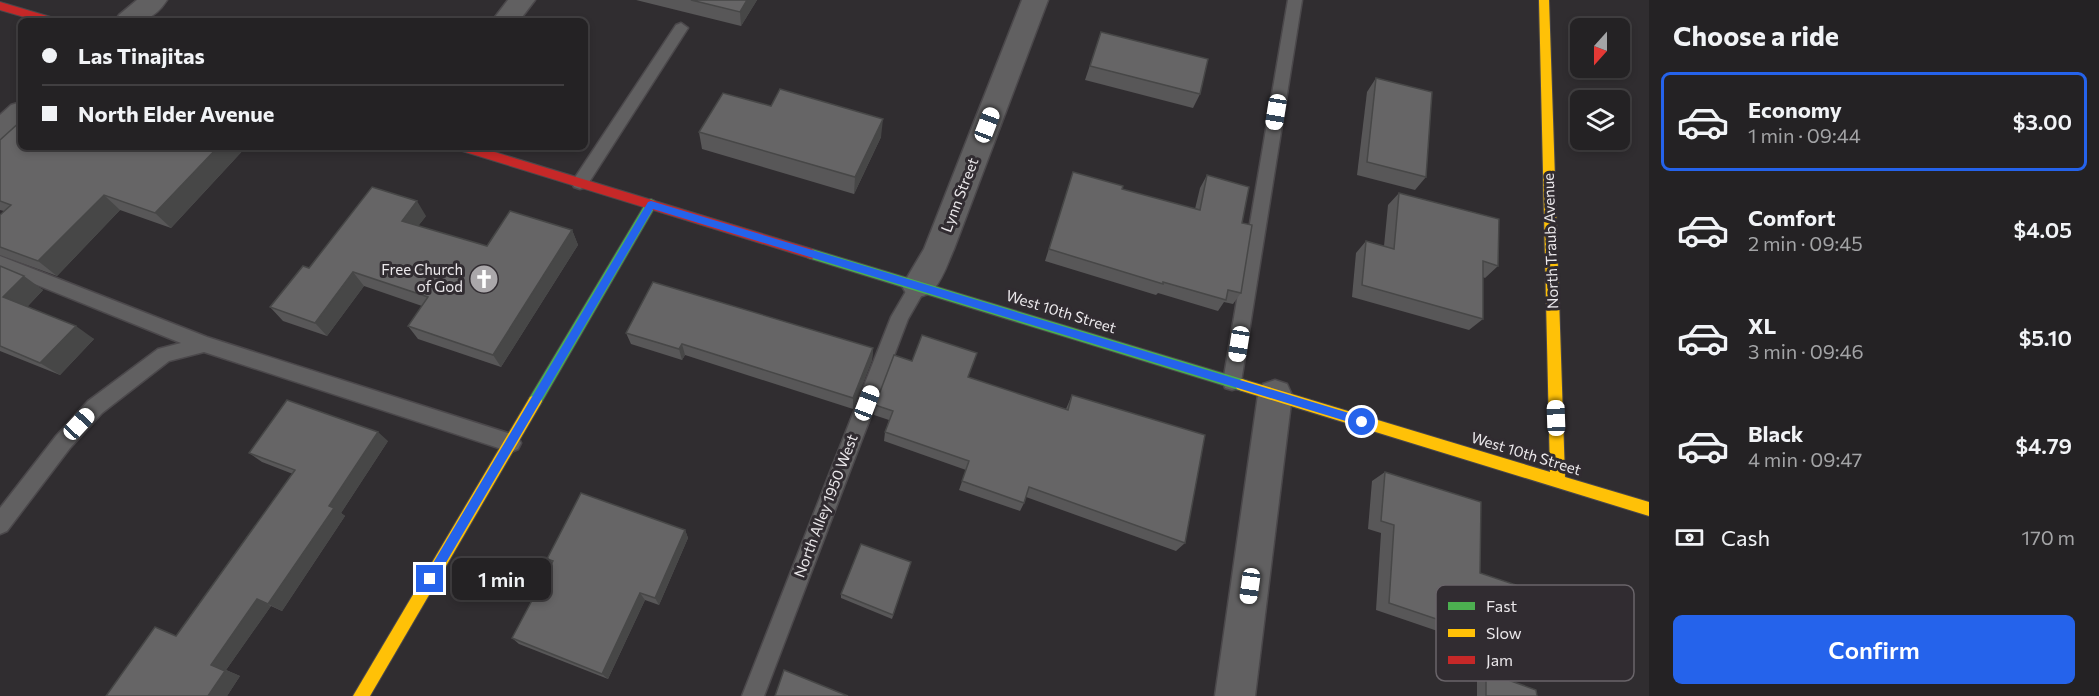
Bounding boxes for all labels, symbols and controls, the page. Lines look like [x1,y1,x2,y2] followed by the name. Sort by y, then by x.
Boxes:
[1570,18,1630,78] north arrow
[1570,18,1630,150] map controls
[1673,19,1839,52] text: Choose a ride
[78,42,205,69] text: Las Tinajitas
[1570,90,1630,150] button: layers
[1264,93,1288,131] car
[1676,95,1730,149] icon: car
[1748,96,1842,123] text: Economy
[78,100,274,127] text: North Elder Avenue
[972,105,1002,145] car
[2013,108,2072,135] text: $3.00
[1748,123,1861,147] text: 1 min · 09:44
[937,155,982,234] street label: Lynn Street
[1539,173,1561,309] street label: North Traub Avenue
[1676,203,1730,257] icon: car
[1748,204,1836,231] text: Comfort
[2014,216,2072,243] text: $4.05
[1748,231,1863,255] text: 2 min · 09:45
[381,260,463,295] place label: Free Church of God
[468,263,500,295] church icon: Free Church of God
[1004,286,1119,336] street label: West 10th Street
[1676,311,1730,365] icon: car
[1748,312,1776,339] text: XL
[2019,324,2072,351] text: $5.10
[1227,325,1251,363] car
[1748,339,1864,363] text: 3 min · 09:46
[852,383,882,423] car
[1546,400,1566,436] car
[60,405,98,443] car
[1348,408,1375,435] route start
[1676,419,1730,473] icon: car
[1748,420,1803,447] text: Black
[1469,428,1584,478] street label: West 10th Street
[789,431,861,580] street label: North Alley 1950 West
[2015,432,2072,459] text: $4.79
[1748,447,1862,471] text: 4 min · 09:47
[1673,521,1706,554] icon: cash
[1721,524,1770,551] text: Cash
[2022,525,2075,549] text: 170 m
[451,558,550,600] callout: 1 min
[416,565,443,592] route end
[478,567,525,591] text: 1 min
[1239,567,1261,605] car
[1436,585,1634,681] legend
[1486,596,1517,615] text: Fast
[1673,615,2075,684] button: Confirm
[1486,623,1522,642] text: Slow
[1486,650,1513,669] text: Jam

